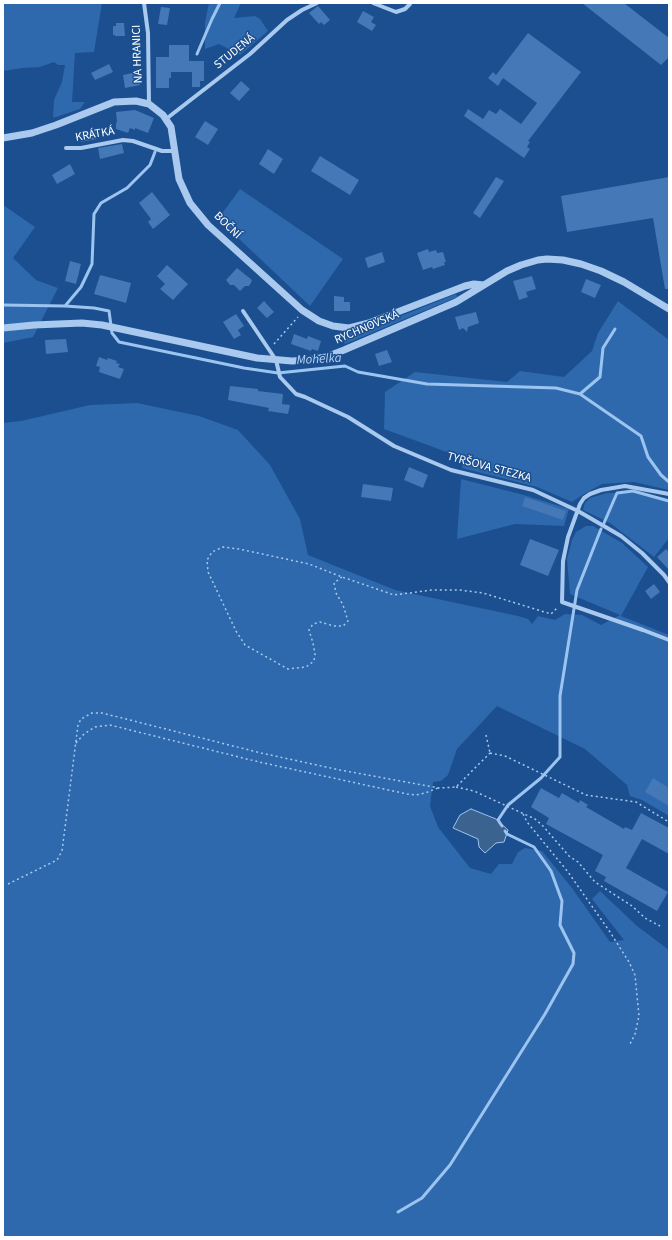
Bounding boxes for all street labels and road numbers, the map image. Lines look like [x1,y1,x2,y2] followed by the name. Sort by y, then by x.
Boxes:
[130,24,146,84] street label: NA HRANICI
[212,31,258,73] street label: STUDENÁ
[74,124,116,146] street label: KRÁTKÁ
[210,209,244,243] street label: BOČNÍ
[333,308,401,348] street label: RYCHNOVSKÁ
[445,450,533,486] street label: TYRŠOVA STEZKA

